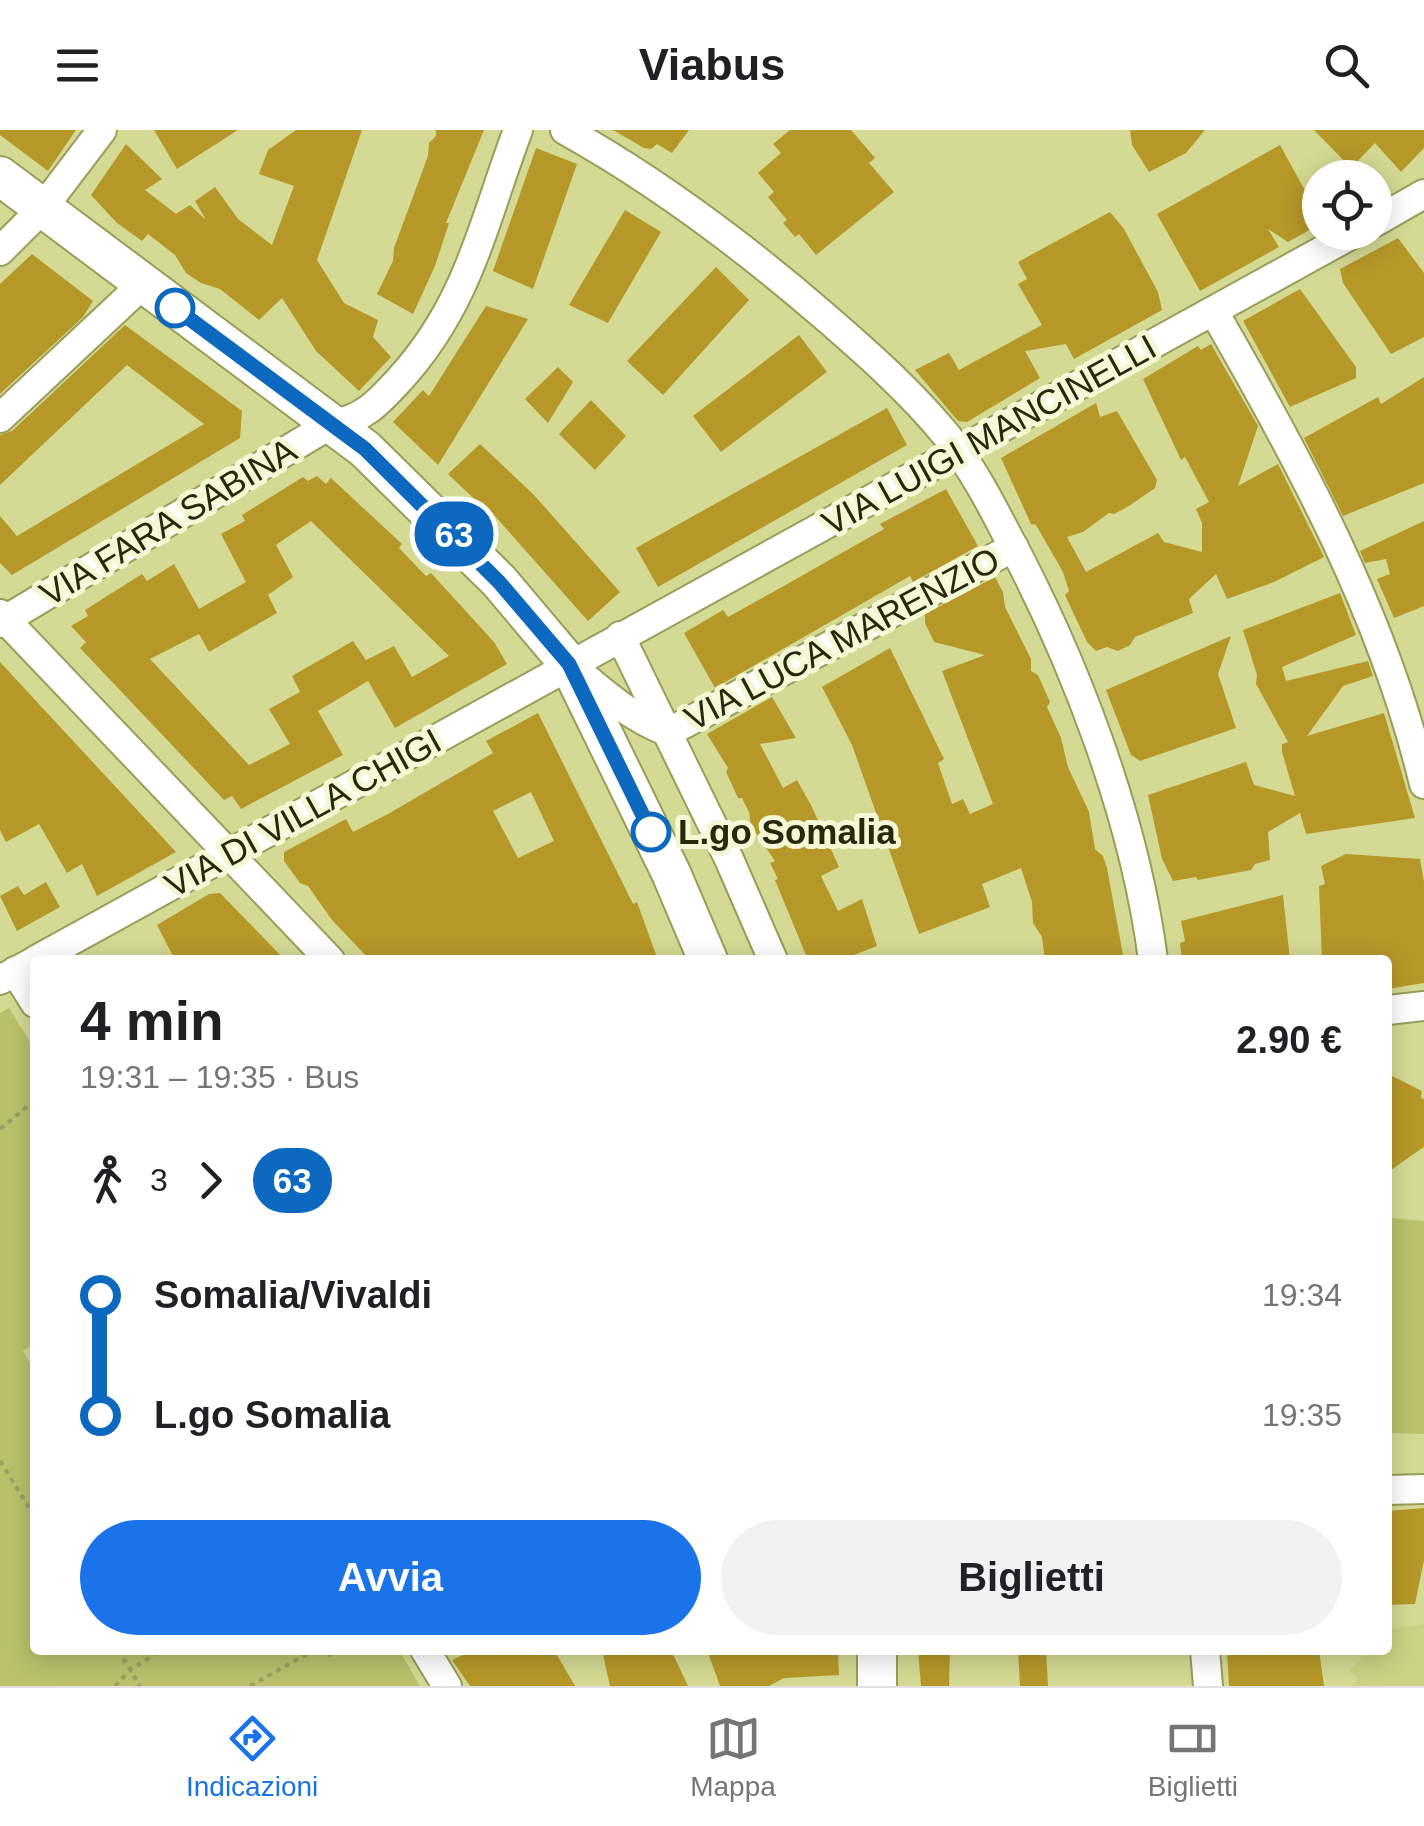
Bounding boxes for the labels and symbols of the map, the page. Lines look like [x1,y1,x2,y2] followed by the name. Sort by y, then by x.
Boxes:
[156,289,194,327] unlabelled marker
[815,327,1162,543] street label: VIA LUIGI MANCINELLI
[33,429,303,613] street label: VIA FARA SABINA
[409,502,499,566] line badge: 63
[678,539,1005,738] street label: VIA LUCA MARENZIO
[158,721,447,905] street label: VIA DI VILLA CHIGI
[678,812,896,851] place label: L.go Somalia
[632,813,670,851] marker: L.go Somalia

